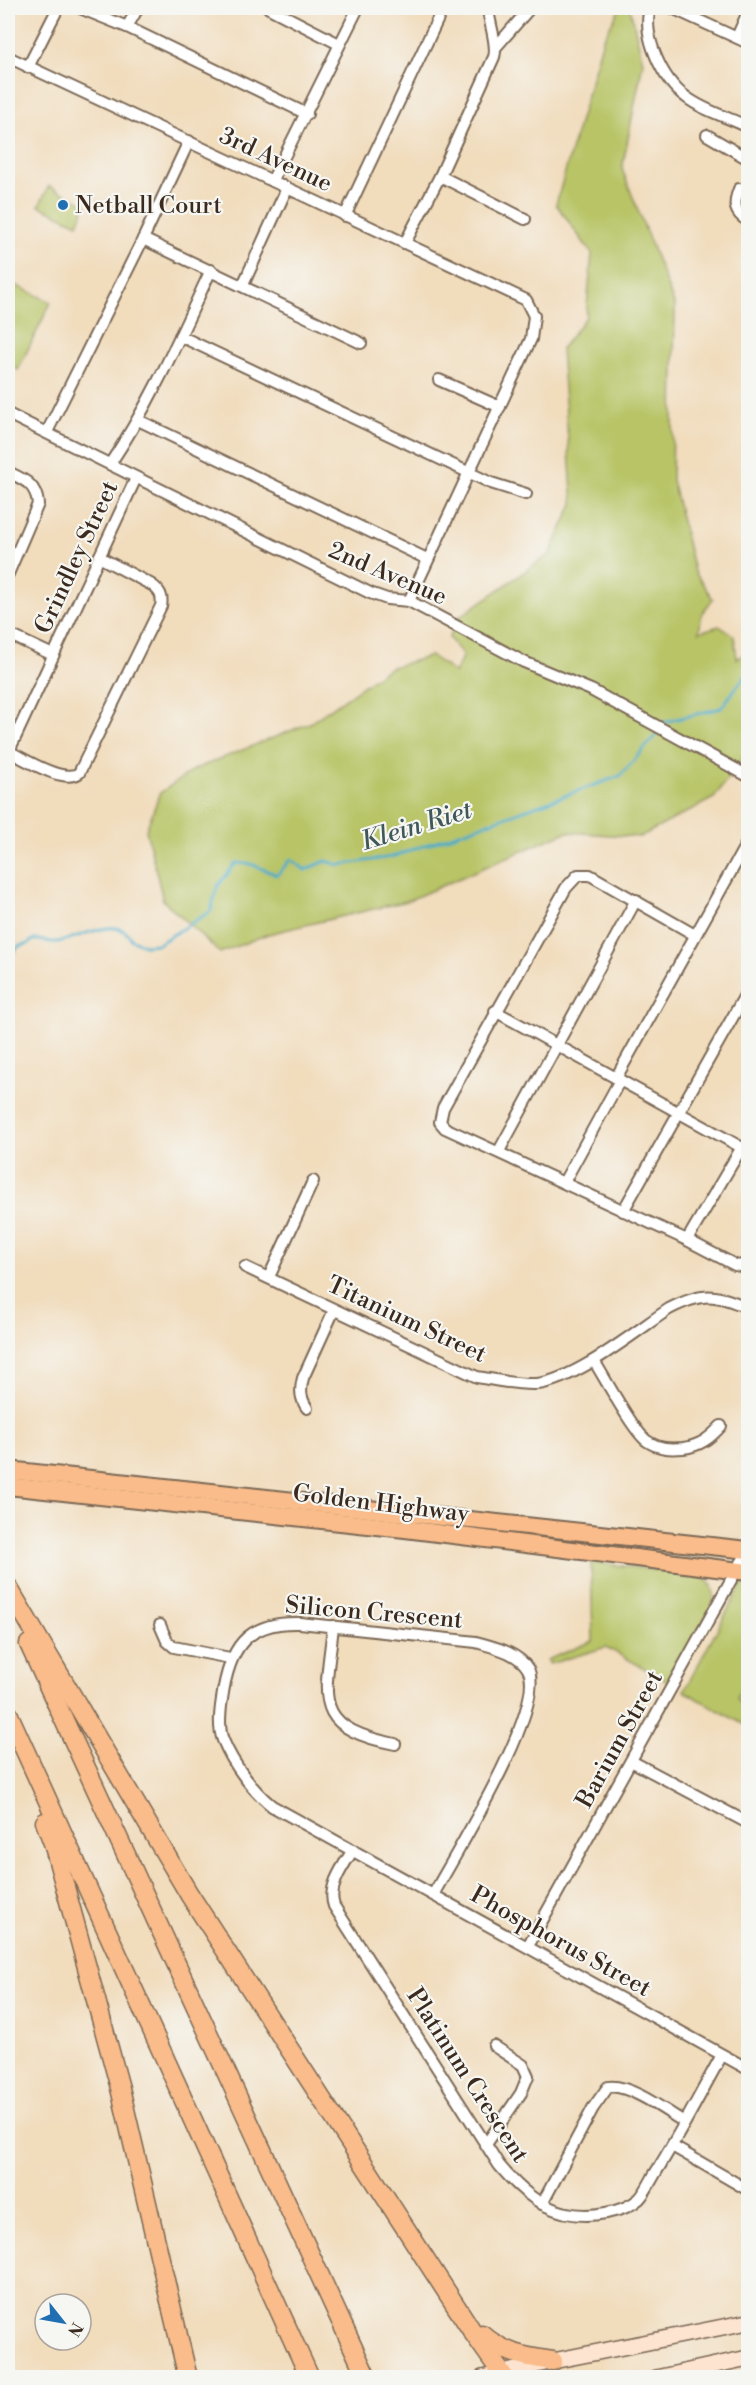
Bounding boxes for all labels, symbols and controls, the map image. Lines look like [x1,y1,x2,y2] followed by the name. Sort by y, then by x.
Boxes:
[214,121,337,199] street label: 3rd Avenue
[75,191,222,221] place label: Netball Court
[56,198,70,212] marker: Netball Court
[28,476,126,639] street label: Grindley Street
[324,536,451,612] street label: 2nd Avenue
[357,794,476,858] water label: Klein Riet
[322,1270,492,1370] street label: Titanium Street
[291,1478,471,1530] street label: Golden Highway
[284,1590,464,1636] street label: Silicon Crescent
[569,1665,670,1814] street label: Barium Street
[465,1880,656,2004] street label: Phosphorus Street
[399,1983,535,2169] street label: Platinum Crescent
[33,2292,93,2352] north arrow
[63,2319,87,2340] text: N

